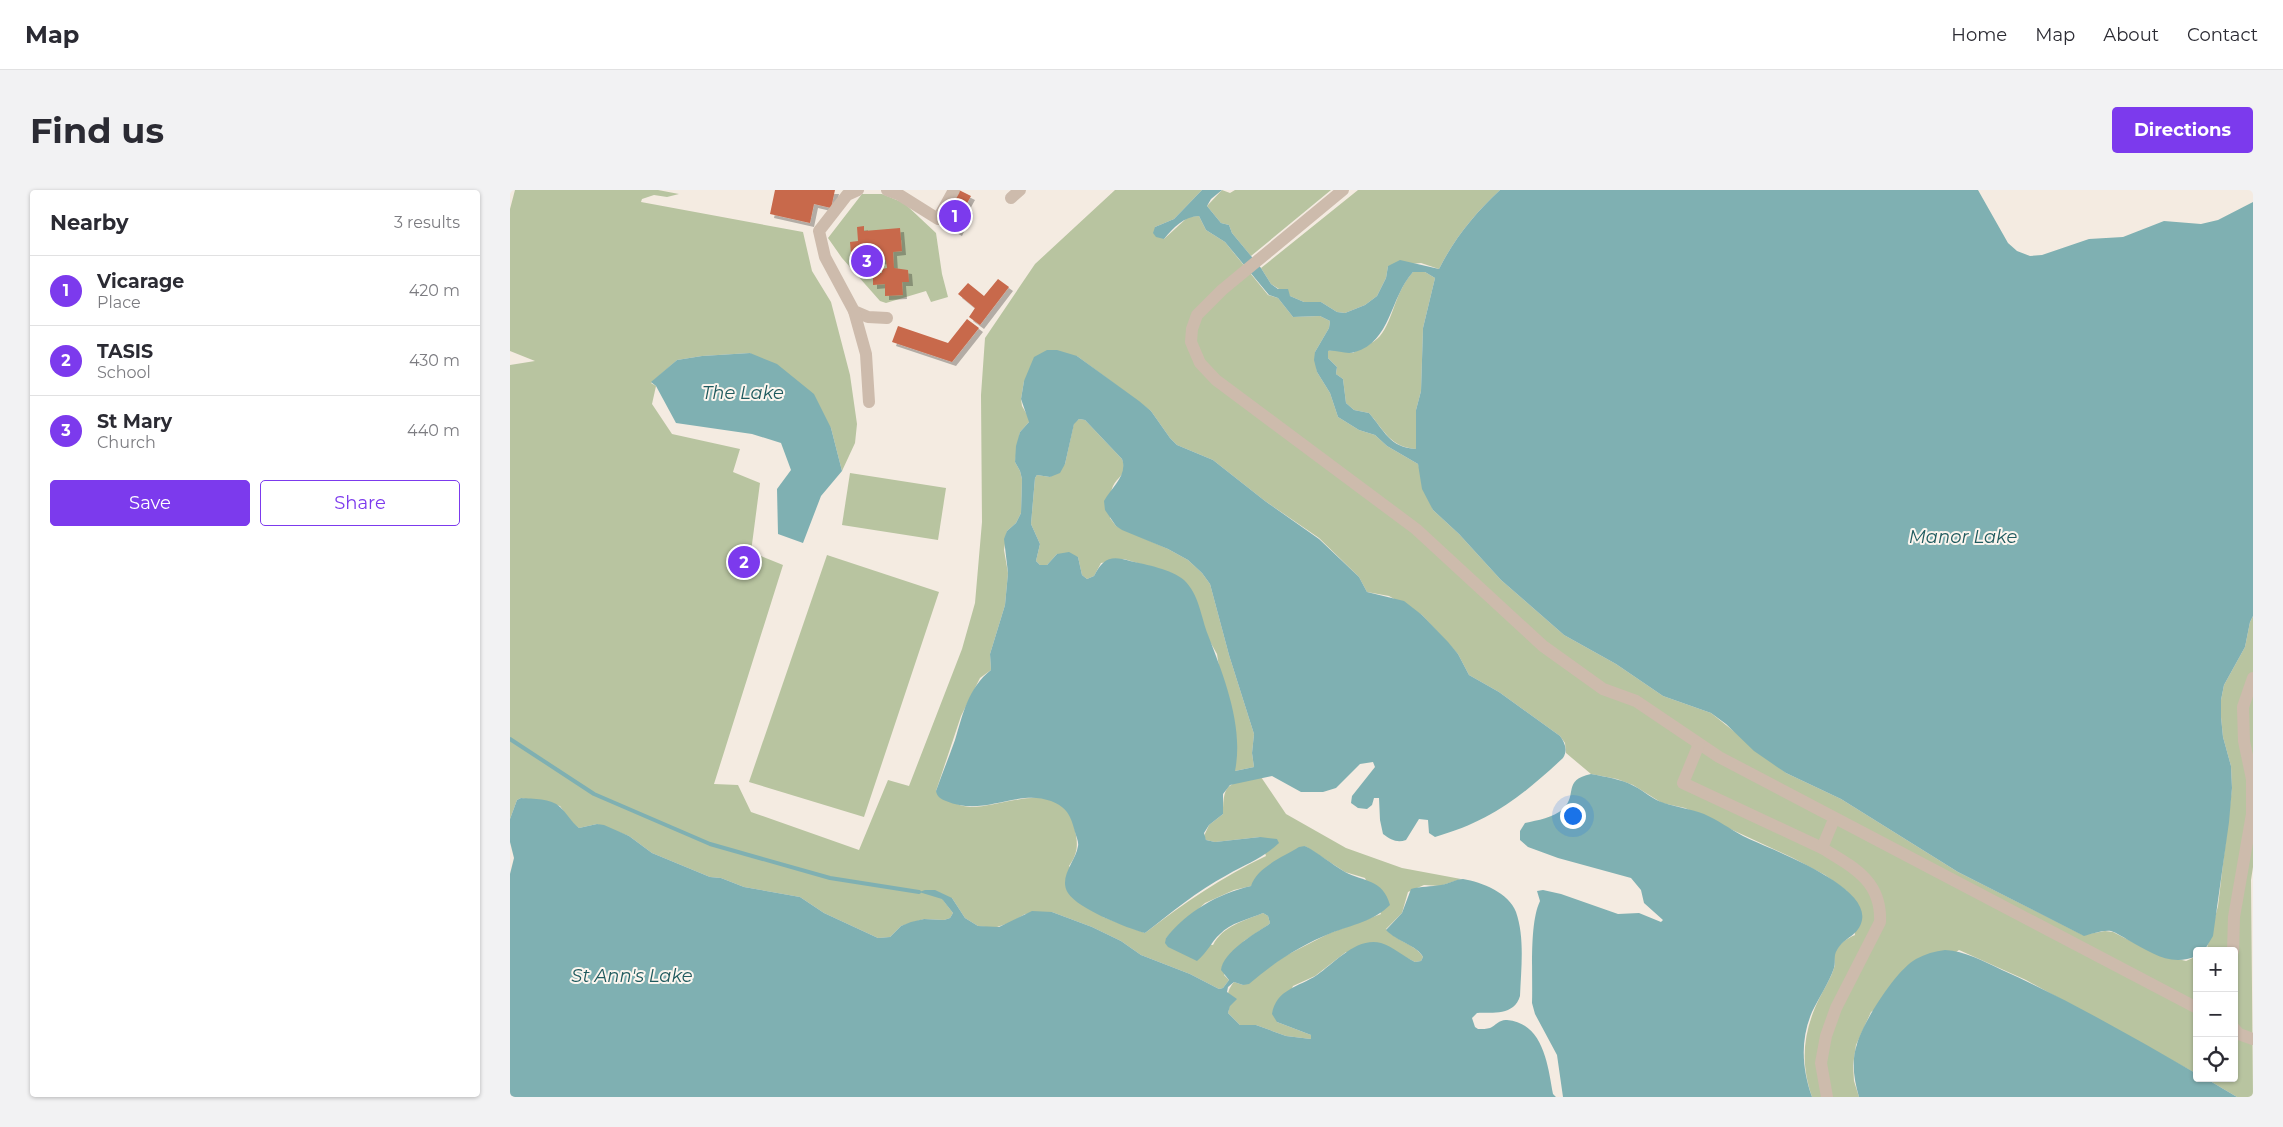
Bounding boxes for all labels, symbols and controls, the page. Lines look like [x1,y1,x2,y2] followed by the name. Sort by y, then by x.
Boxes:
[25,20,79,49] text: Map
[1951,24,2007,46] text: Home
[2035,24,2075,46] text: Map
[2103,24,2159,46] text: About
[2187,24,2258,46] text: Contact
[2112,107,2253,153] button: Directions
[30,109,164,152] text: Find us
[939,197,971,235] pin: 1
[50,210,129,235] text: Nearby
[394,213,460,232] text: 3 results
[851,242,883,280] pin: 3
[97,270,184,293] text: Vicarage
[63,281,69,300] text: 1
[409,281,460,300] text: 420 m
[97,293,141,312] text: Place
[97,340,153,363] text: TASIS
[61,351,71,370] text: 2
[409,351,460,370] text: 430 m
[97,363,151,382] text: School
[702,382,784,404] water label: The Lake
[97,410,172,433] text: St Mary
[61,421,71,440] text: 3
[407,421,460,440] text: 440 m
[97,433,156,452] text: Church
[50,480,250,526] button: Save
[260,480,460,526] button: Share
[1909,526,2017,548] water label: Manor Lake
[728,543,760,581] pin: 2
[1560,803,1586,829] your location
[2193,947,2238,1082] map controls
[2193,947,2238,992] button: +
[571,965,693,987] water label: St Ann's Lake
[2193,992,2238,1037] button: −
[2193,1037,2238,1082] button: locate

